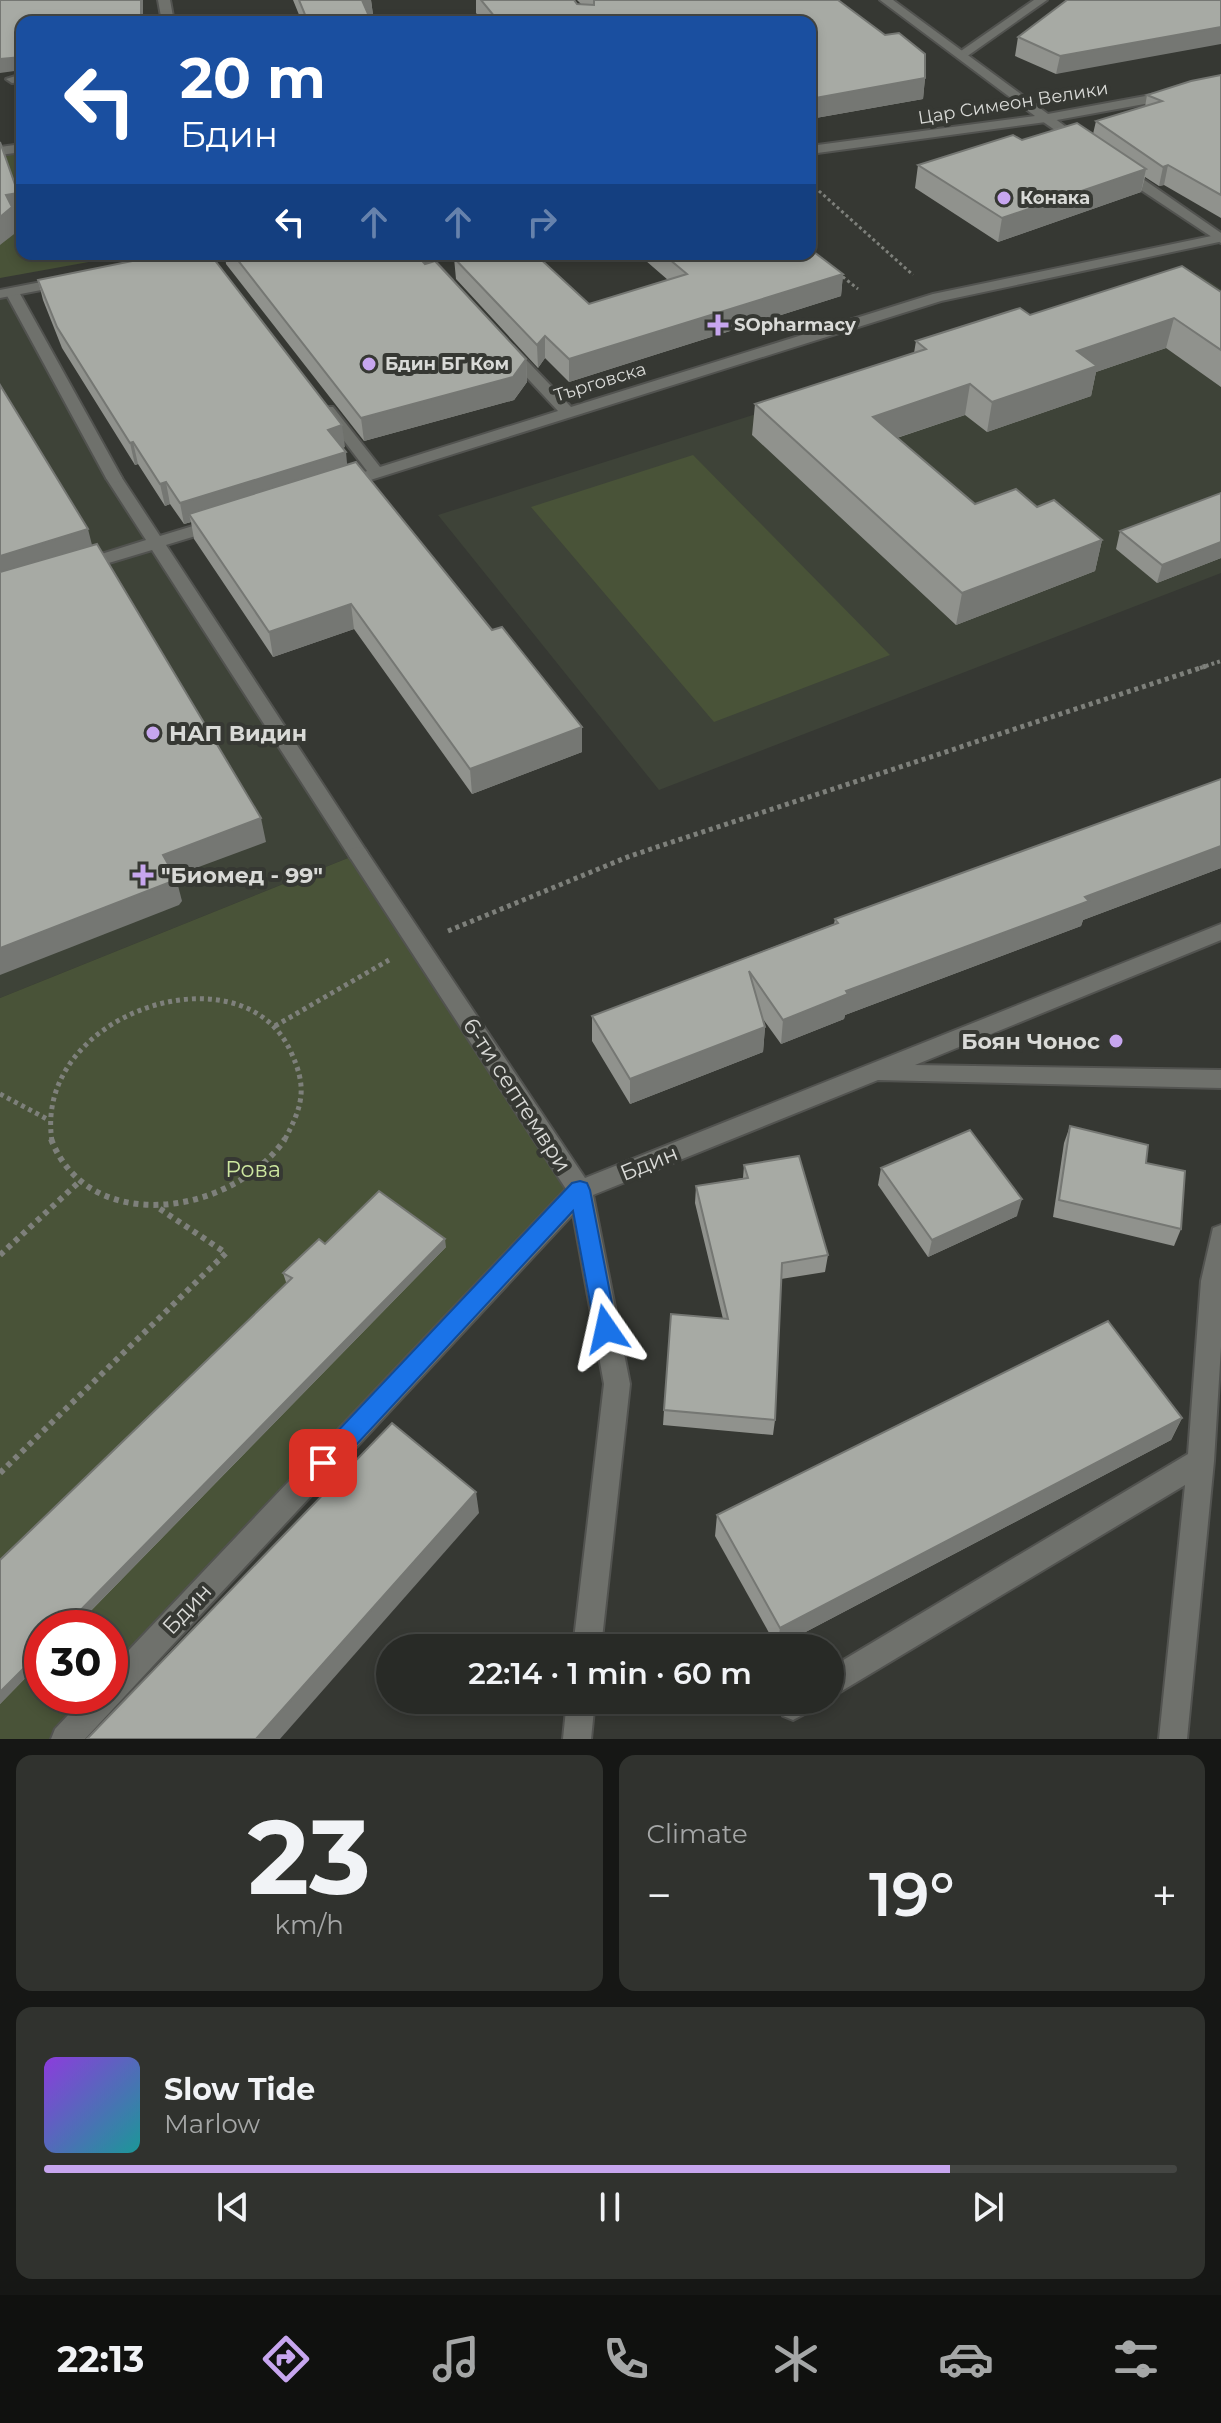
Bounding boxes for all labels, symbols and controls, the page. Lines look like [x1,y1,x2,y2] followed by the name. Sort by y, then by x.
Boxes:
[180,44,326,112] text: 20 m
[48,48,152,152] icon: left
[916,77,1110,129] street label: Цар Симеон Велики
[180,112,278,156] text: Бдин
[1020,187,1090,209] place label: Конака
[995,189,1013,207] marker: Конака
[268,200,312,244] icon: left
[352,200,396,244] icon: ahead
[436,200,480,244] icon: ahead
[520,200,564,244] icon: right
[734,314,856,336] place label: SOpharmacy
[709,316,727,334] marker: SOpharmacy
[385,353,509,375] place label: Бдин БГ Ком
[360,355,378,373] marker: Бдин БГ Ком
[551,358,649,406] street label: Търговска
[169,720,307,747] place label: НАП Видин
[144,724,162,742] marker: НАП Видин
[161,862,323,889] place label: "Биомед - 99"
[132,864,154,886] marker: "Биомед - 99"
[457,1013,577,1177] street label: 6-ти септември
[961,1028,1100,1055] place label: Боян Чонос
[1107,1032,1125,1050] marker: Боян Чонос
[616,1139,682,1187] street label: Бдин
[225,1156,281,1183] park label: Рова
[564,1287,648,1371] position arrow
[289,1429,357,1497] pin
[301,1441,345,1485] icon: arrive
[157,1578,217,1640] street label: Бдин
[24,1610,128,1714] speed limit sign: 30
[468,1655,752,1692] text: 22:14 · 1 min · 60 m
[248,1793,371,1920] text: 23
[647,1818,748,1850] text: Climate
[869,1858,955,1931] text: 19°
[647,1868,672,1922] text: −
[1152,1868,1177,1922] text: +
[275,1909,344,1941] text: km/h
[164,2071,315,2108] text: Slow Tide
[164,2108,260,2140] text: Marlow
[211,2185,255,2229] icon: previous
[588,2185,632,2229] icon: pause
[966,2185,1010,2229] icon: next
[258,2331,314,2387] icon: directions
[428,2331,484,2387] icon: music
[598,2331,654,2387] icon: phone
[768,2331,824,2387] icon: climate
[938,2331,994,2387] icon: car
[1108,2331,1164,2387] icon: filters
[57,2337,144,2381] text: 22:13

